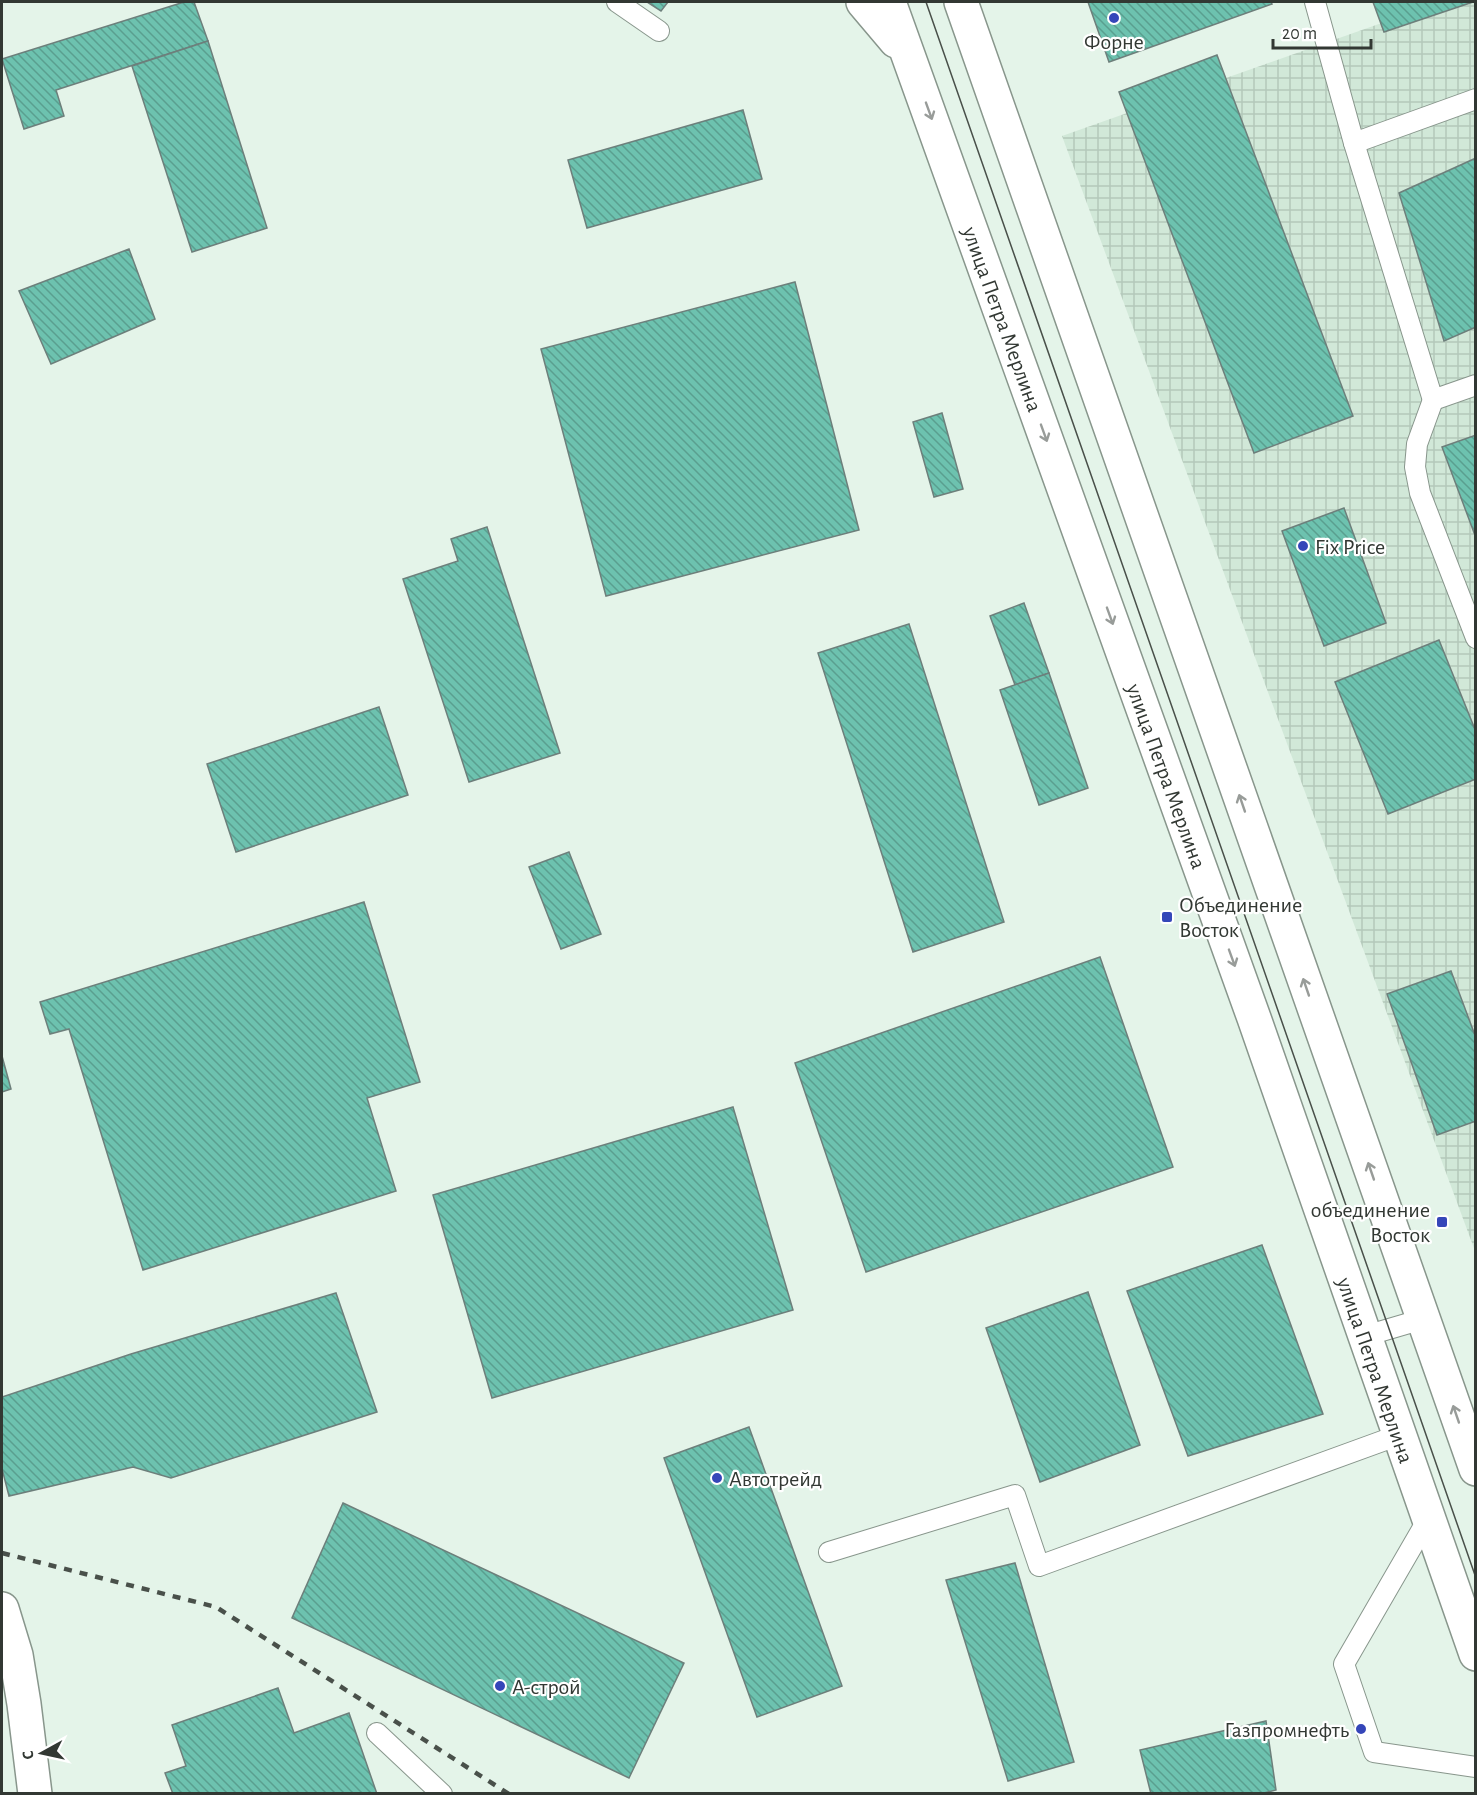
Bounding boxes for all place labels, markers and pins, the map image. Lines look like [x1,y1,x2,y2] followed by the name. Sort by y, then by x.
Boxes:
[1107,11,1121,25] marker: Форне
[1084,31,1144,53] place label: Форне
[1315,536,1385,558] place label: Fix Price
[1296,539,1310,553] marker: Fix Price
[1179,894,1302,941] place label: Объединение Восток
[1160,910,1174,924] marker: Объединение Восток
[1311,1199,1430,1246] place label: объединение Восток
[1435,1215,1449,1229] marker: объединение Восток
[729,1468,822,1490] place label: Автотрейд
[710,1471,724,1485] marker: Автотрейд
[512,1676,581,1698] place label: А-строй
[493,1679,507,1693] marker: А-строй
[1224,1719,1350,1741] place label: Газпромнефть
[1354,1722,1368,1736] marker: Газпромнефть

